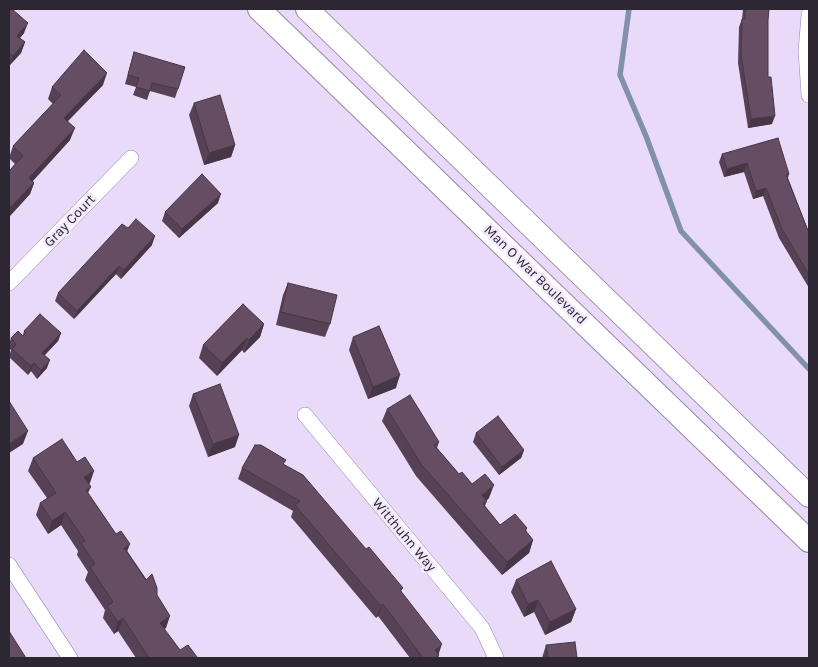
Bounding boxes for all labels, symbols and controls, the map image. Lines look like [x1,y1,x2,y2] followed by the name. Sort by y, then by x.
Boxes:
[41,191,99,251] street label: Gray Court
[480,222,590,328] street label: Man O War Boulevard
[368,495,440,575] street label: Witthuhn Way

